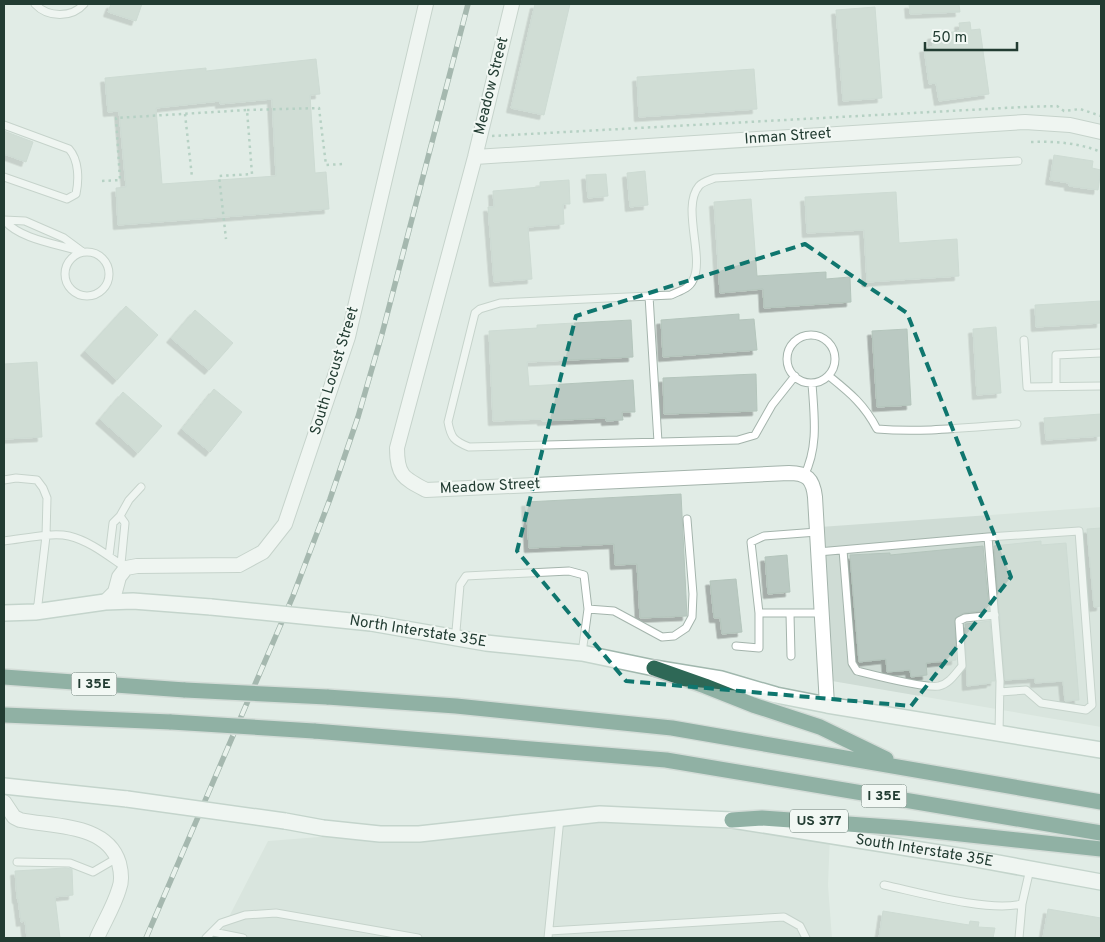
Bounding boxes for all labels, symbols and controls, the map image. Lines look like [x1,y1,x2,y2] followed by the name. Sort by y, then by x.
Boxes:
[925,20,1018,52] scale bar
[932,29,967,48] text: 50 m
[471,35,513,137] street label: Meadow Street
[744,124,832,150] street label: Inman Street
[306,305,364,437] street label: South Locust Street
[439,475,541,499] street label: Meadow Street
[348,612,488,652] street label: North Interstate 35E
[72,672,116,696] road number: I 35E
[862,784,906,808] road number: I 35E
[790,809,848,832] road number: US 377
[854,830,995,872] street label: South Interstate 35E

